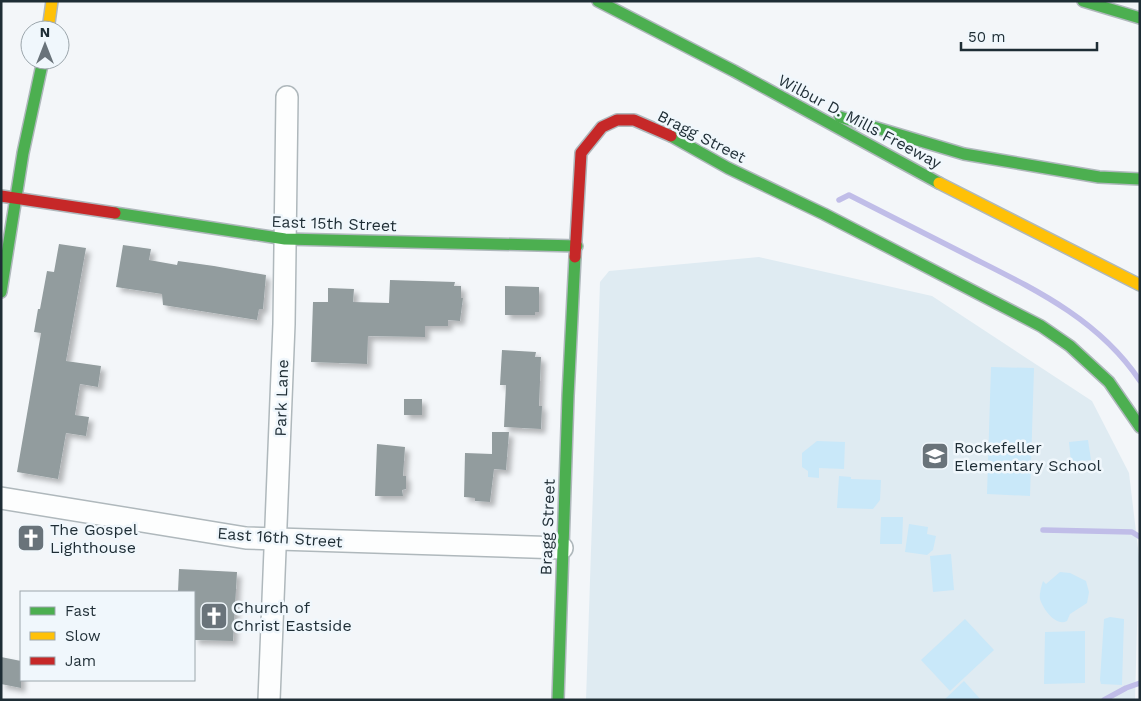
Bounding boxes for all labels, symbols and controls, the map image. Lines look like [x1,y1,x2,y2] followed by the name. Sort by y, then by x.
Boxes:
[20,20,70,70] north arrow
[961,20,1097,52] scale bar
[40,24,50,40] text: N
[968,28,1005,46] text: 50 m
[775,70,945,173] street label: Wilbur D. Mills Freeway
[654,106,749,167] street label: Bragg Street
[271,212,397,235] street label: East 15th Street
[271,359,292,437] street label: Park Lane
[954,438,1102,475] place label: Rockefeller Elementary School
[920,441,950,471] school or university icon: Rockefeller Elementary School
[536,478,559,576] street label: Bragg Street
[50,520,138,557] place label: The Gospel Lighthouse
[16,523,46,553] church icon: The Gospel Lighthouse
[217,524,344,551] street label: East 16th Street
[20,591,195,681] legend
[233,598,352,635] place label: Church of Christ Eastside
[199,601,229,631] church icon: Church of Christ Eastside
[65,602,97,620] text: Fast
[65,627,101,645] text: Slow
[65,652,96,670] text: Jam

